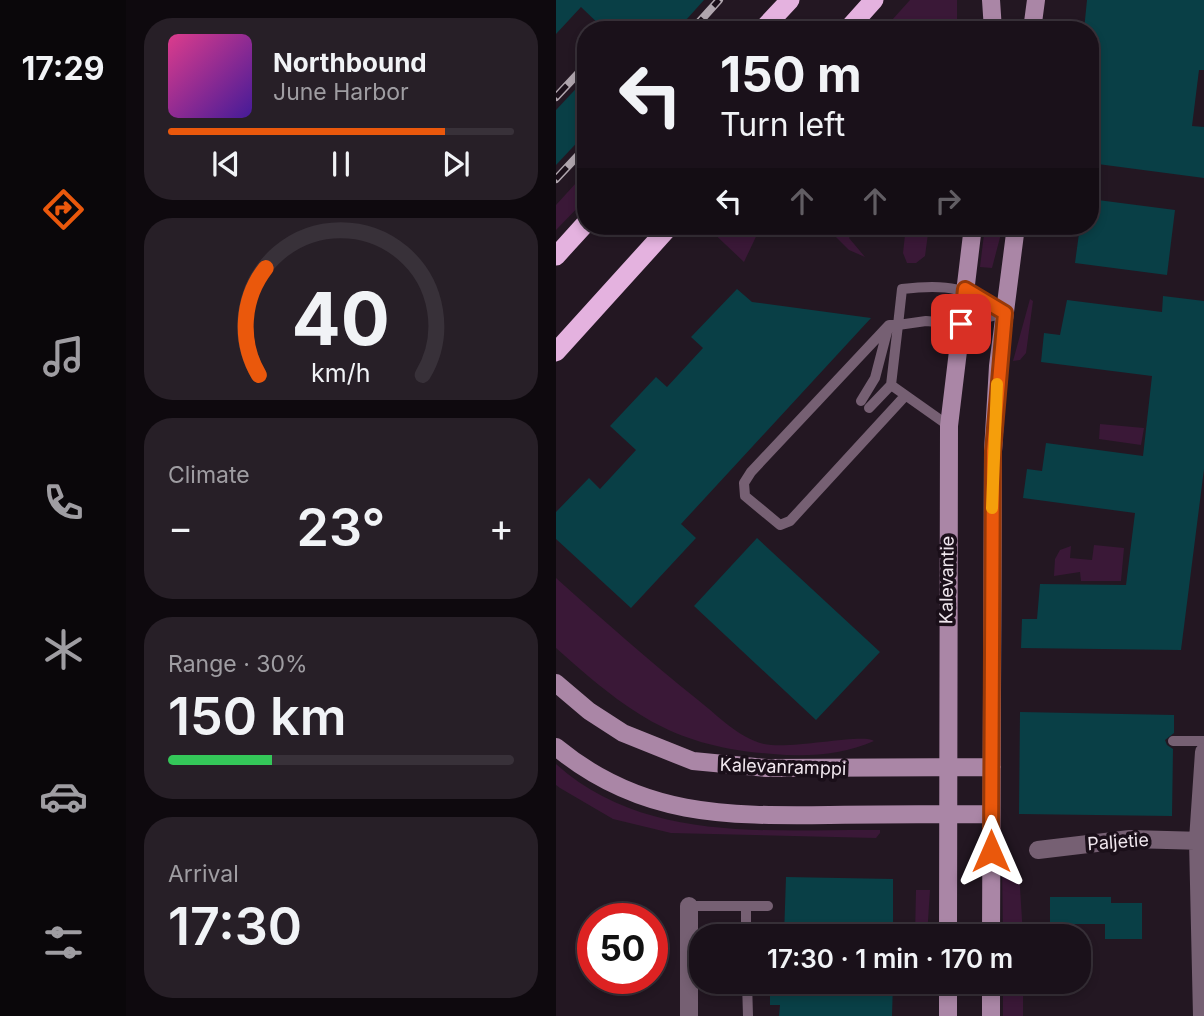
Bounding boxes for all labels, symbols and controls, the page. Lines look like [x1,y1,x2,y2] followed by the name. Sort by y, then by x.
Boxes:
[720,45,862,104] text: 150 m
[273,47,427,78] text: Northbound
[22,49,104,88] text: 17:29
[605,49,696,140] icon: left
[273,78,409,106] text: June Harbor
[720,105,845,144] text: Turn left
[207,145,245,183] icon: previous
[322,145,360,183] icon: pause
[437,145,475,183] icon: next
[710,182,748,220] icon: left
[783,182,821,220] icon: ahead
[856,182,894,220] icon: ahead
[929,182,967,220] icon: right
[39,185,88,234] icon: directions
[292,274,390,363] text: 40
[931,294,991,354] pin
[942,305,980,343] icon: arrive
[39,332,88,381] icon: music
[311,357,371,387] text: km/h
[168,461,250,489] text: Climate
[39,478,88,527] icon: phone
[297,496,385,559] text: 23°
[168,504,193,550] text: −
[489,504,514,550] text: +
[935,536,958,624] street label: Kalevantie
[39,625,88,674] icon: climate
[168,650,308,678] text: Range · 30%
[168,685,347,748] text: 150 km
[719,754,847,779] street label: Kalevanramppi
[39,772,88,821] icon: car
[954,814,1028,888] position arrow
[1087,829,1149,854] street label: Paljetie
[168,860,239,888] text: Arrival
[168,895,302,958] text: 17:30
[577,903,668,994] speed limit sign: 50
[39,918,88,967] icon: filters
[767,943,1013,974] text: 17:30 · 1 min · 170 m

